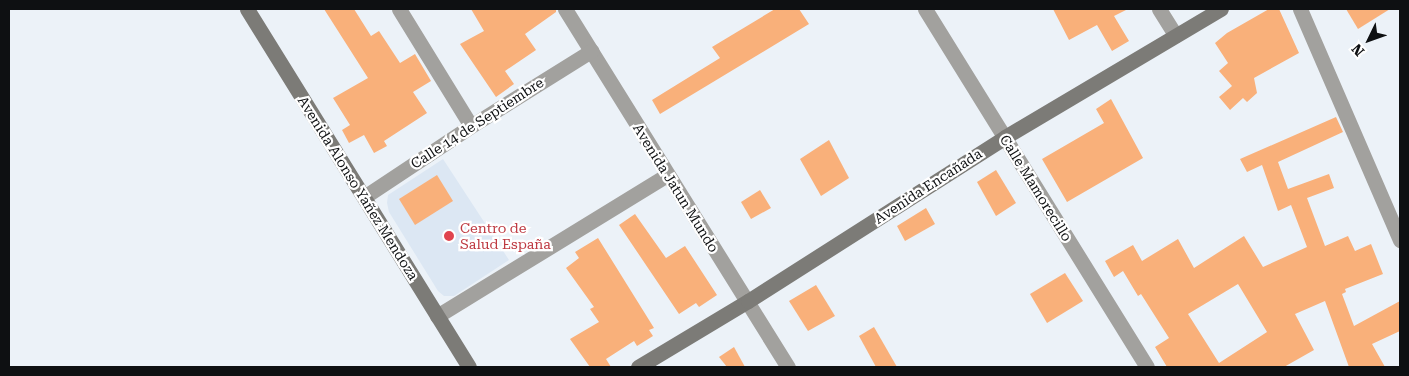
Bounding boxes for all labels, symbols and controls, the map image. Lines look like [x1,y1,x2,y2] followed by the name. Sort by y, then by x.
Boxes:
[1344,15,1394,65] north arrow
[1348,41,1367,59] text: N
[407,74,547,172] street label: Calle 14 de Septiembre
[294,93,422,283] street label: Avenida Alonso Yañez Mendoza
[629,121,723,255] street label: Avenida Jatun Mundo
[996,132,1076,244] street label: Calle Mamorecillo
[871,145,985,227] street label: Avenida Encañada
[460,220,551,252] place label: Centro de Salud España
[442,229,456,243] marker: Centro de Salud España

